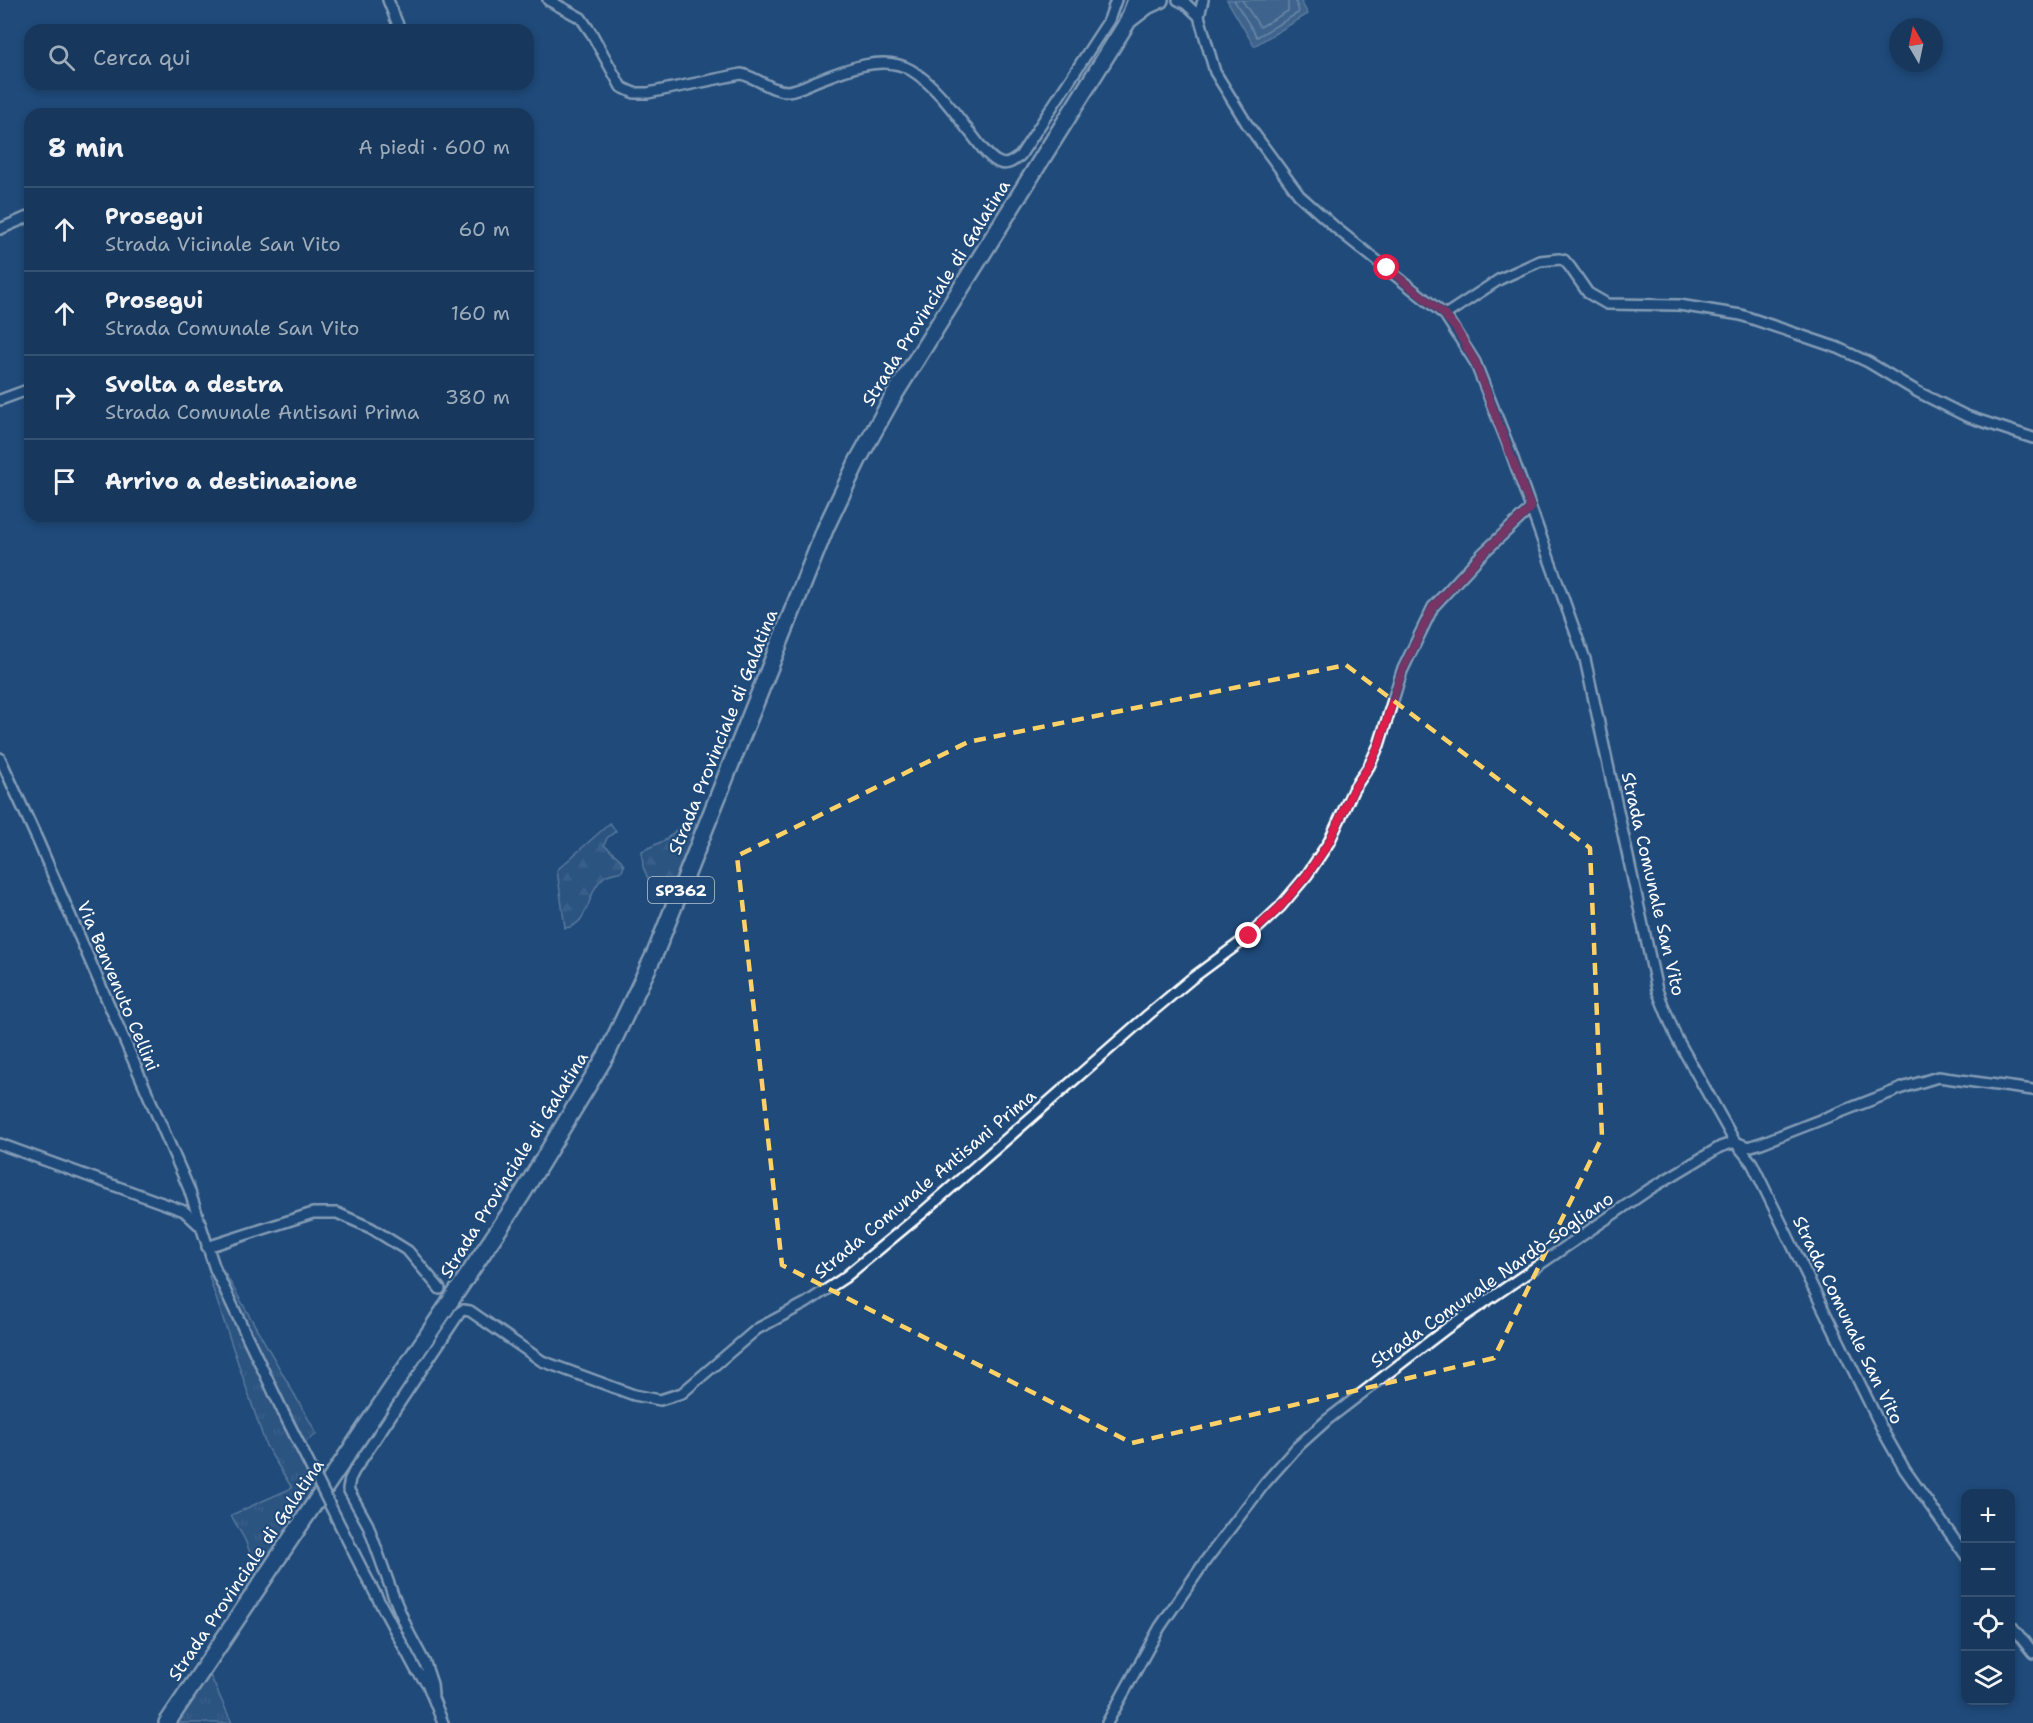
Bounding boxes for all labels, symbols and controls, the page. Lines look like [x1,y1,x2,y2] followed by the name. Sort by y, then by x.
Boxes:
[1889,18,1943,72] north arrow
[24,24,534,90] search box
[45,41,78,74] icon: search
[93,43,191,72] text: Cerca qui
[48,130,124,165] text: 8 min
[358,134,510,160] text: A piedi · 600 m
[856,175,1016,411] street label: Strada Provinciale di Galatina
[105,202,203,231] text: Prosegui
[48,213,81,246] icon: ahead
[458,216,510,242] text: 60 m
[105,231,341,257] text: Strada Vicinale San Vito
[1373,254,1399,280] route start
[105,286,203,315] text: Prosegui
[48,297,81,330] icon: ahead
[451,300,510,326] text: 160 m
[105,315,359,341] text: Strada Comunale San Vito
[105,370,283,399] text: Svolta a destra
[48,381,81,414] icon: right
[445,384,510,410] text: 380 m
[105,399,419,425] text: Strada Comunale Antisani Prima
[48,465,81,498] icon: arrive
[105,467,357,496] text: Arrivo a destinazione
[663,606,783,858] street label: Strada Provinciale di Galatina
[1616,770,1690,998] street label: Strada Comunale San Vito
[648,877,714,903] road number: SP362
[71,897,165,1075] street label: Via Benvenuto Cellini
[1235,922,1261,948] route end
[434,1047,594,1283] street label: Strada Provinciale di Galatina
[809,1084,1041,1284] street label: Strada Comunale Antisani Prima
[1366,1187,1618,1373] street label: Strada Comunale Nardò-Sogliano
[1787,1212,1909,1428] street label: Strada Comunale San Vito
[163,1454,329,1686] street label: Strada Provinciale di Galatina
[1961,1489,2015,1705] map controls
[1961,1489,2015,1543] button: +
[1961,1543,2015,1597] button: −
[1961,1597,2015,1651] button: locate
[1961,1651,2015,1705] button: layers

